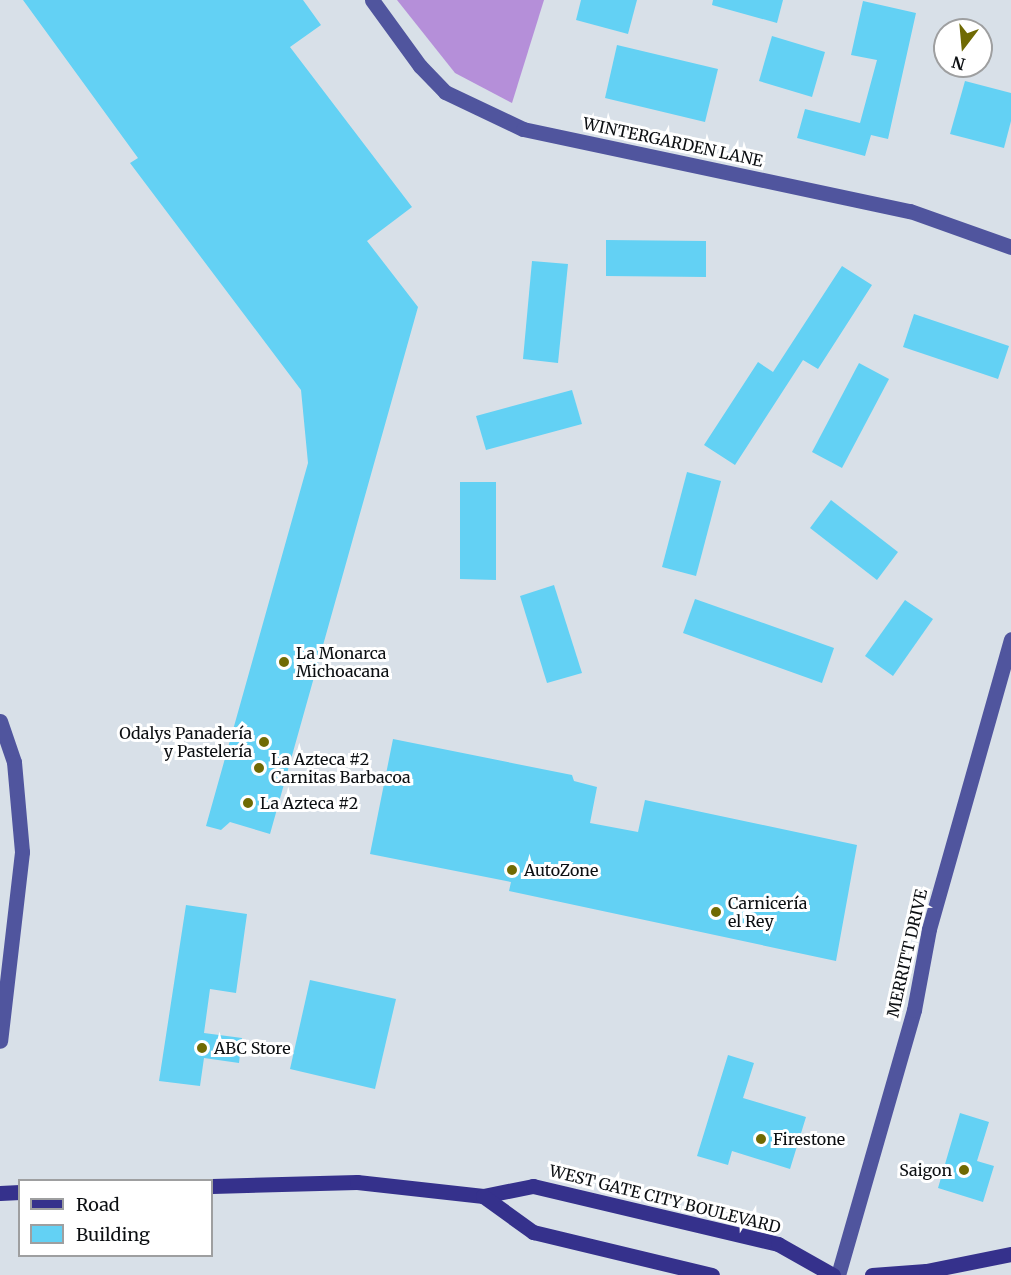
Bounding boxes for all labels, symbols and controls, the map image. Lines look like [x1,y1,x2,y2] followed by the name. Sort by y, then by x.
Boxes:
[933,18,993,78] north arrow
[950,52,967,75] text: N
[581,114,765,170] street label: WINTERGARDEN LANE
[296,643,389,681] place label: La Monarca Michoacana
[277,655,291,669] marker: La Monarca Michoacana
[119,723,252,761] place label: Odalys Panadería y Pastelería
[257,735,271,749] marker: Odalys Panadería y Pastelería
[271,749,411,787] place label: La Azteca #2 Carnitas Barbacoa
[252,761,266,775] marker: La Azteca #2 Carnitas Barbacoa
[260,793,358,813] place label: La Azteca #2
[241,796,255,810] marker: La Azteca #2
[524,860,598,880] place label: AutoZone
[505,863,519,877] marker: AutoZone
[883,887,931,1019] street label: MERRITT DRIVE
[728,893,807,931] place label: Carnicería el Rey
[709,905,723,919] marker: Carnicería el Rey
[214,1038,290,1058] place label: ABC Store
[195,1041,209,1055] marker: ABC Store
[773,1129,845,1149] place label: Firestone
[754,1132,768,1146] marker: Firestone
[899,1160,952,1180] place label: Saigon
[547,1161,783,1237] street label: WEST GATE CITY BOULEVARD
[957,1163,971,1177] marker: Saigon
[18,1179,213,1257] legend
[76,1193,120,1216] text: Road
[76,1223,150,1246] text: Building

